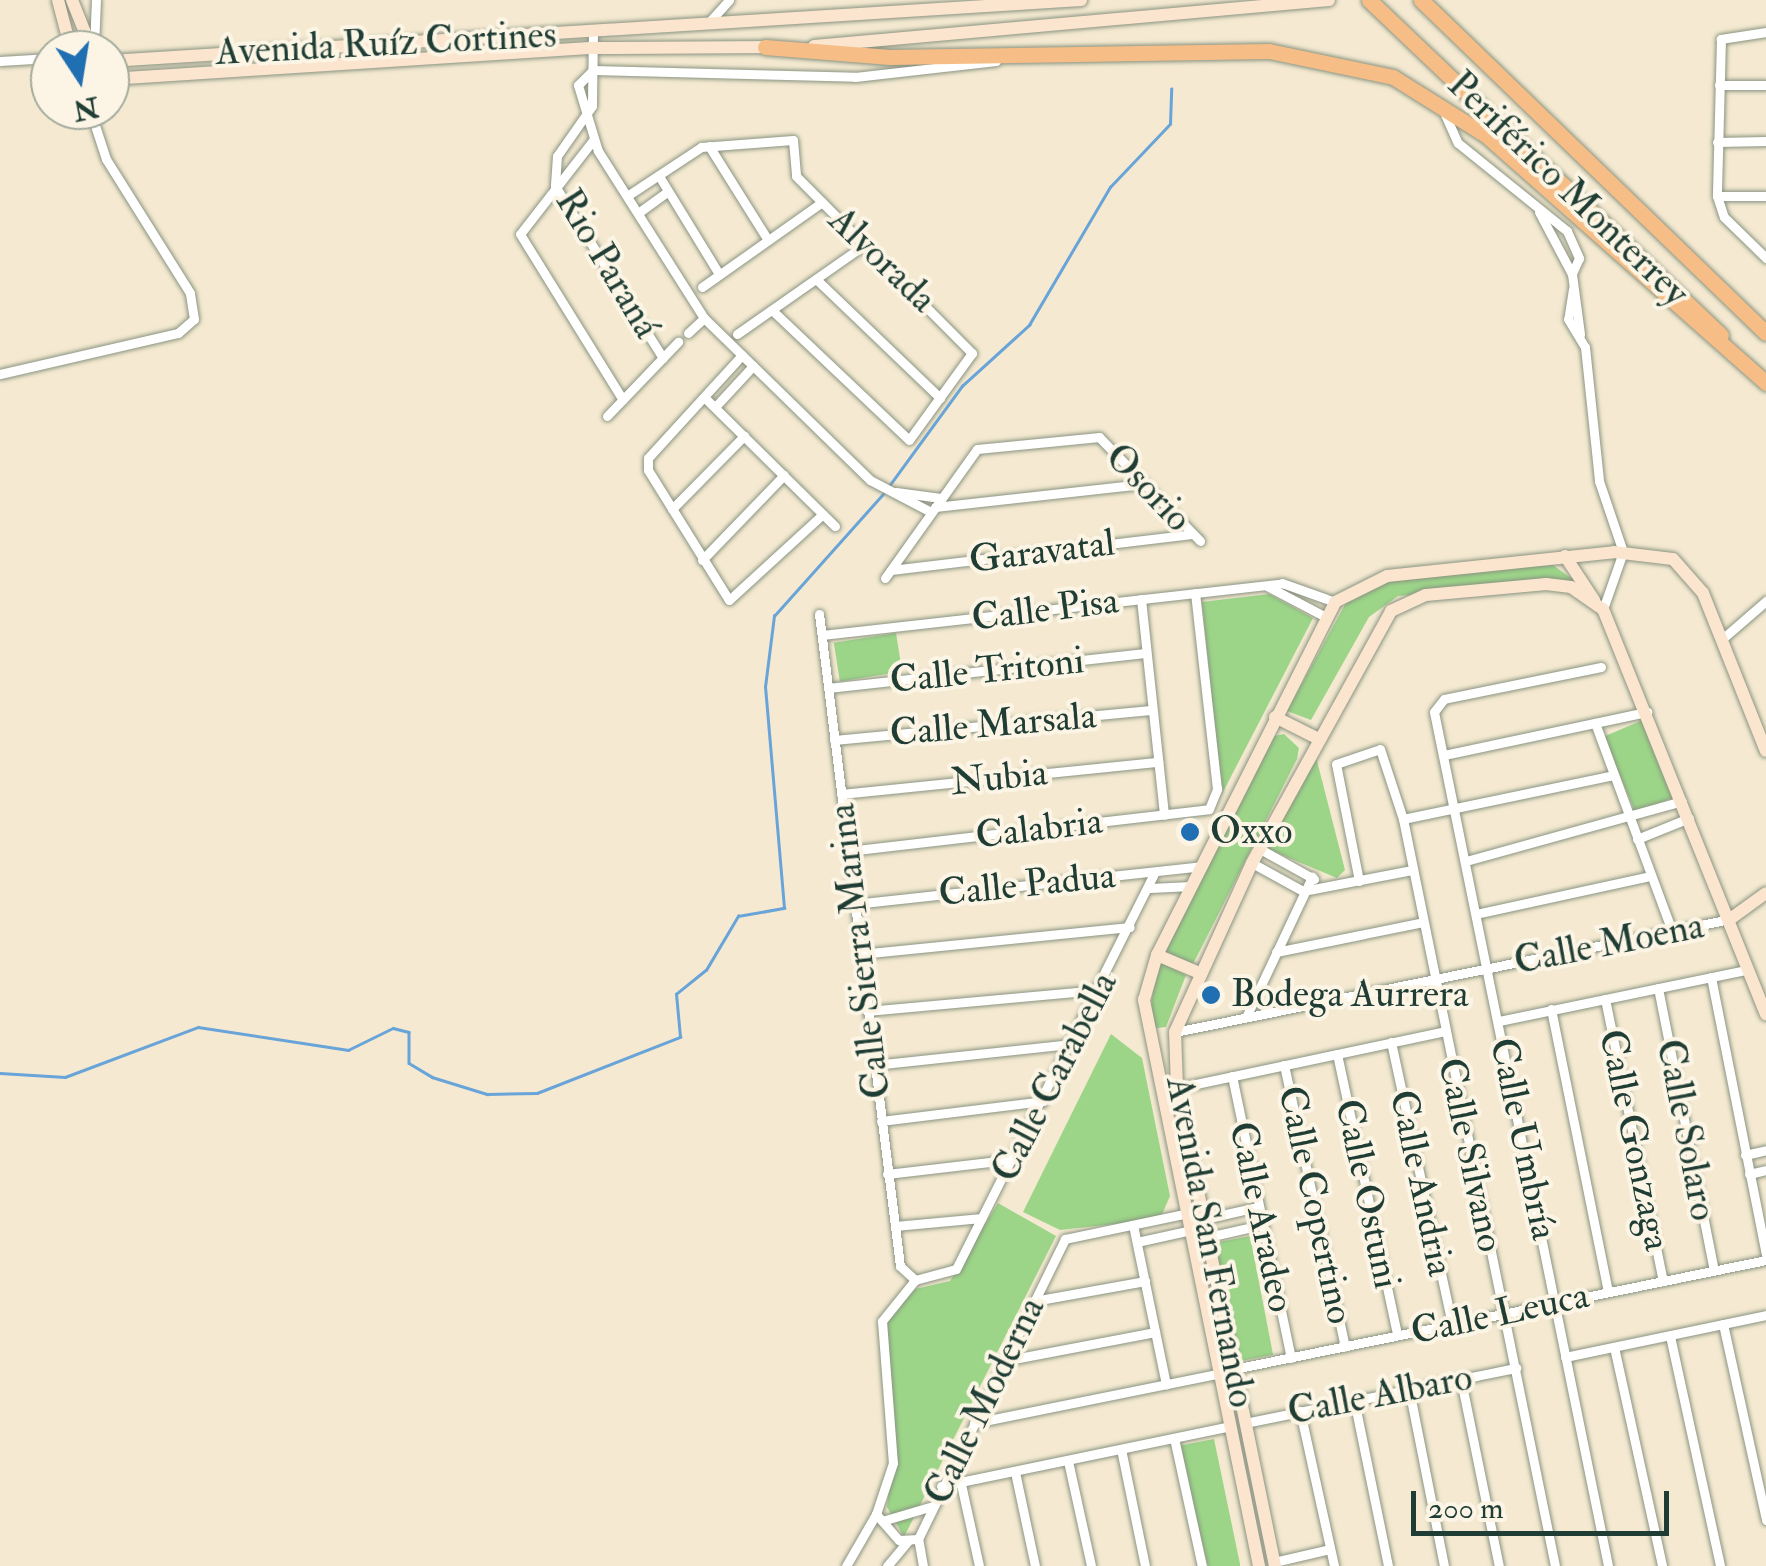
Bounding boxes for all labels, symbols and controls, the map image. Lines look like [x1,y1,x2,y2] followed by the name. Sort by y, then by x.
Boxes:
[214,12,558,76] street label: Avenida Ruíz Cortines
[30,30,130,130] north arrow
[1438,62,1698,316] street label: Periférico Monterrey
[70,88,102,128] text: N
[545,181,669,347] street label: Rio Paraná
[819,198,945,322] street label: Alvorada
[1095,435,1201,541] street label: Osorio
[967,520,1117,584] street label: Garavatal
[969,578,1121,642] street label: Calle Pisa
[888,638,1086,704] street label: Calle Tritoni
[888,693,1098,757] street label: Calle Marsala
[948,750,1050,806] street label: Nubia
[973,799,1105,859] street label: Calabria
[819,801,901,1101] street label: Calle Sierra Marina
[1210,809,1293,855] place label: Oxxo
[1179,821,1201,843] marker: Oxxo
[936,853,1118,917] street label: Calle Padua
[1510,903,1708,985] street label: Calle Moena
[983,965,1127,1189] street label: Calle Carabella
[1231,972,1469,1018] place label: Bodega Aurrera
[1200,984,1222,1006] marker: Bodega Aurrera
[1588,1025,1680,1255] street label: Calle Gonzaga
[1479,1034,1567,1244] street label: Calle Umbría
[1646,1036,1726,1224] street label: Calle Solaro
[1427,1054,1513,1256] street label: Calle Silvano
[1156,1073,1264,1411] street label: Avenida San Fernando
[1268,1082,1362,1328] street label: Calle Copertino
[1379,1086,1463,1280] street label: Calle Andria
[1325,1095,1409,1293] street label: Calle Ostuni
[1219,1118,1303,1316] street label: Calle Aradeo
[1407,1273,1593,1355] street label: Calle Leuca
[915,1290,1055,1512] street label: Calle Moderna
[1284,1355,1476,1435] street label: Calle Albaro
[1416,1471,1674,1533] scale bar
[1428,1490,1504,1527] text: 200 m

